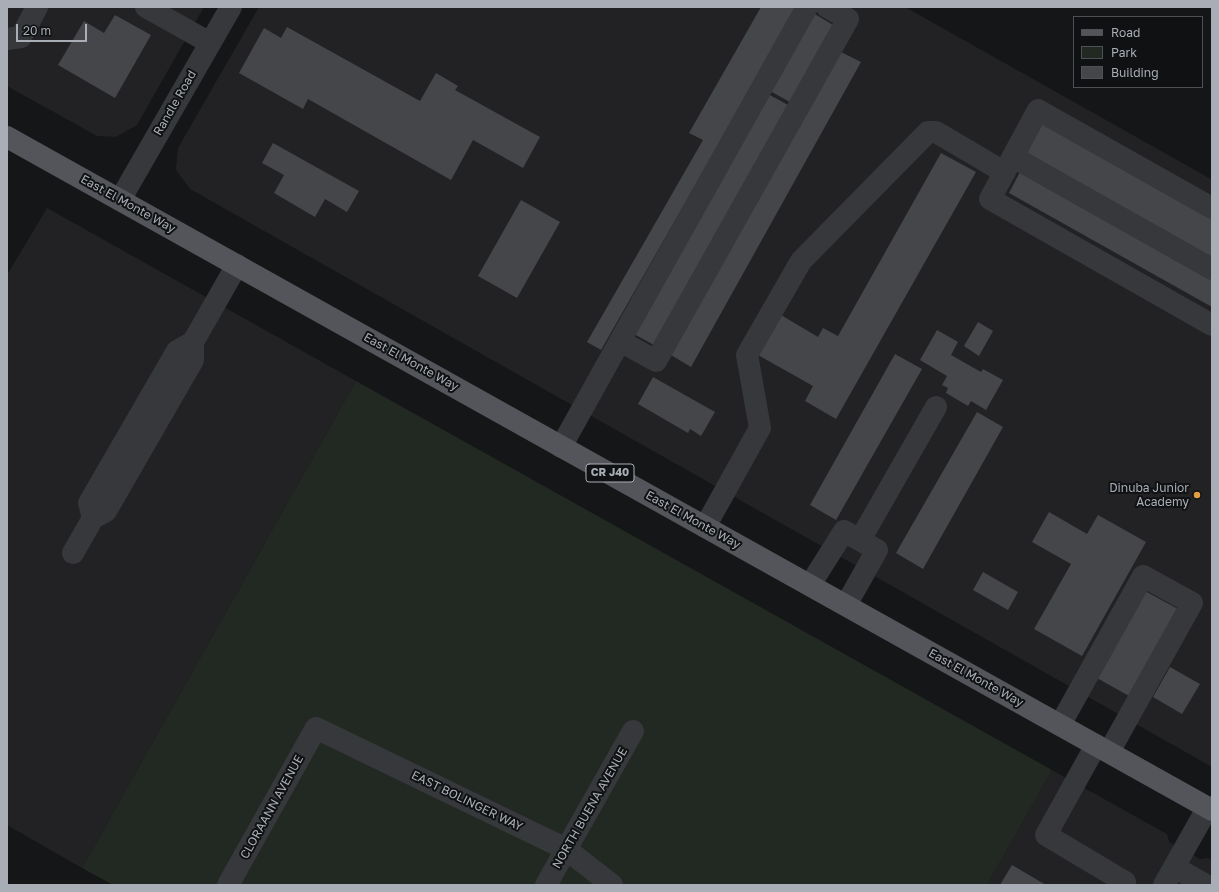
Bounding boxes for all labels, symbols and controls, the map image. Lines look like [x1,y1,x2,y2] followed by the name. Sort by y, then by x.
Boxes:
[18,16,89,42] scale bar
[1073,16,1203,88] legend
[23,23,51,38] text: 20 m
[1111,25,1140,40] text: Road
[1111,45,1137,60] text: Park
[1111,65,1159,80] text: Building
[151,68,199,138] street label: Randle Road
[78,172,178,236] street label: East El Monte Way
[361,330,461,394] street label: East El Monte Way
[586,464,634,482] road number: CR J40
[1109,481,1189,509] place label: Dinuba Junior Academy
[643,488,743,552] street label: East El Monte Way
[1192,490,1202,500] marker: Dinuba Junior Academy
[926,646,1026,710] street label: East El Monte Way
[549,745,631,871] street label: NORTH BUENA AVENUE
[237,753,307,861] street label: CLORAANN AVENUE
[409,768,525,834] street label: EAST BOLINGER WAY

